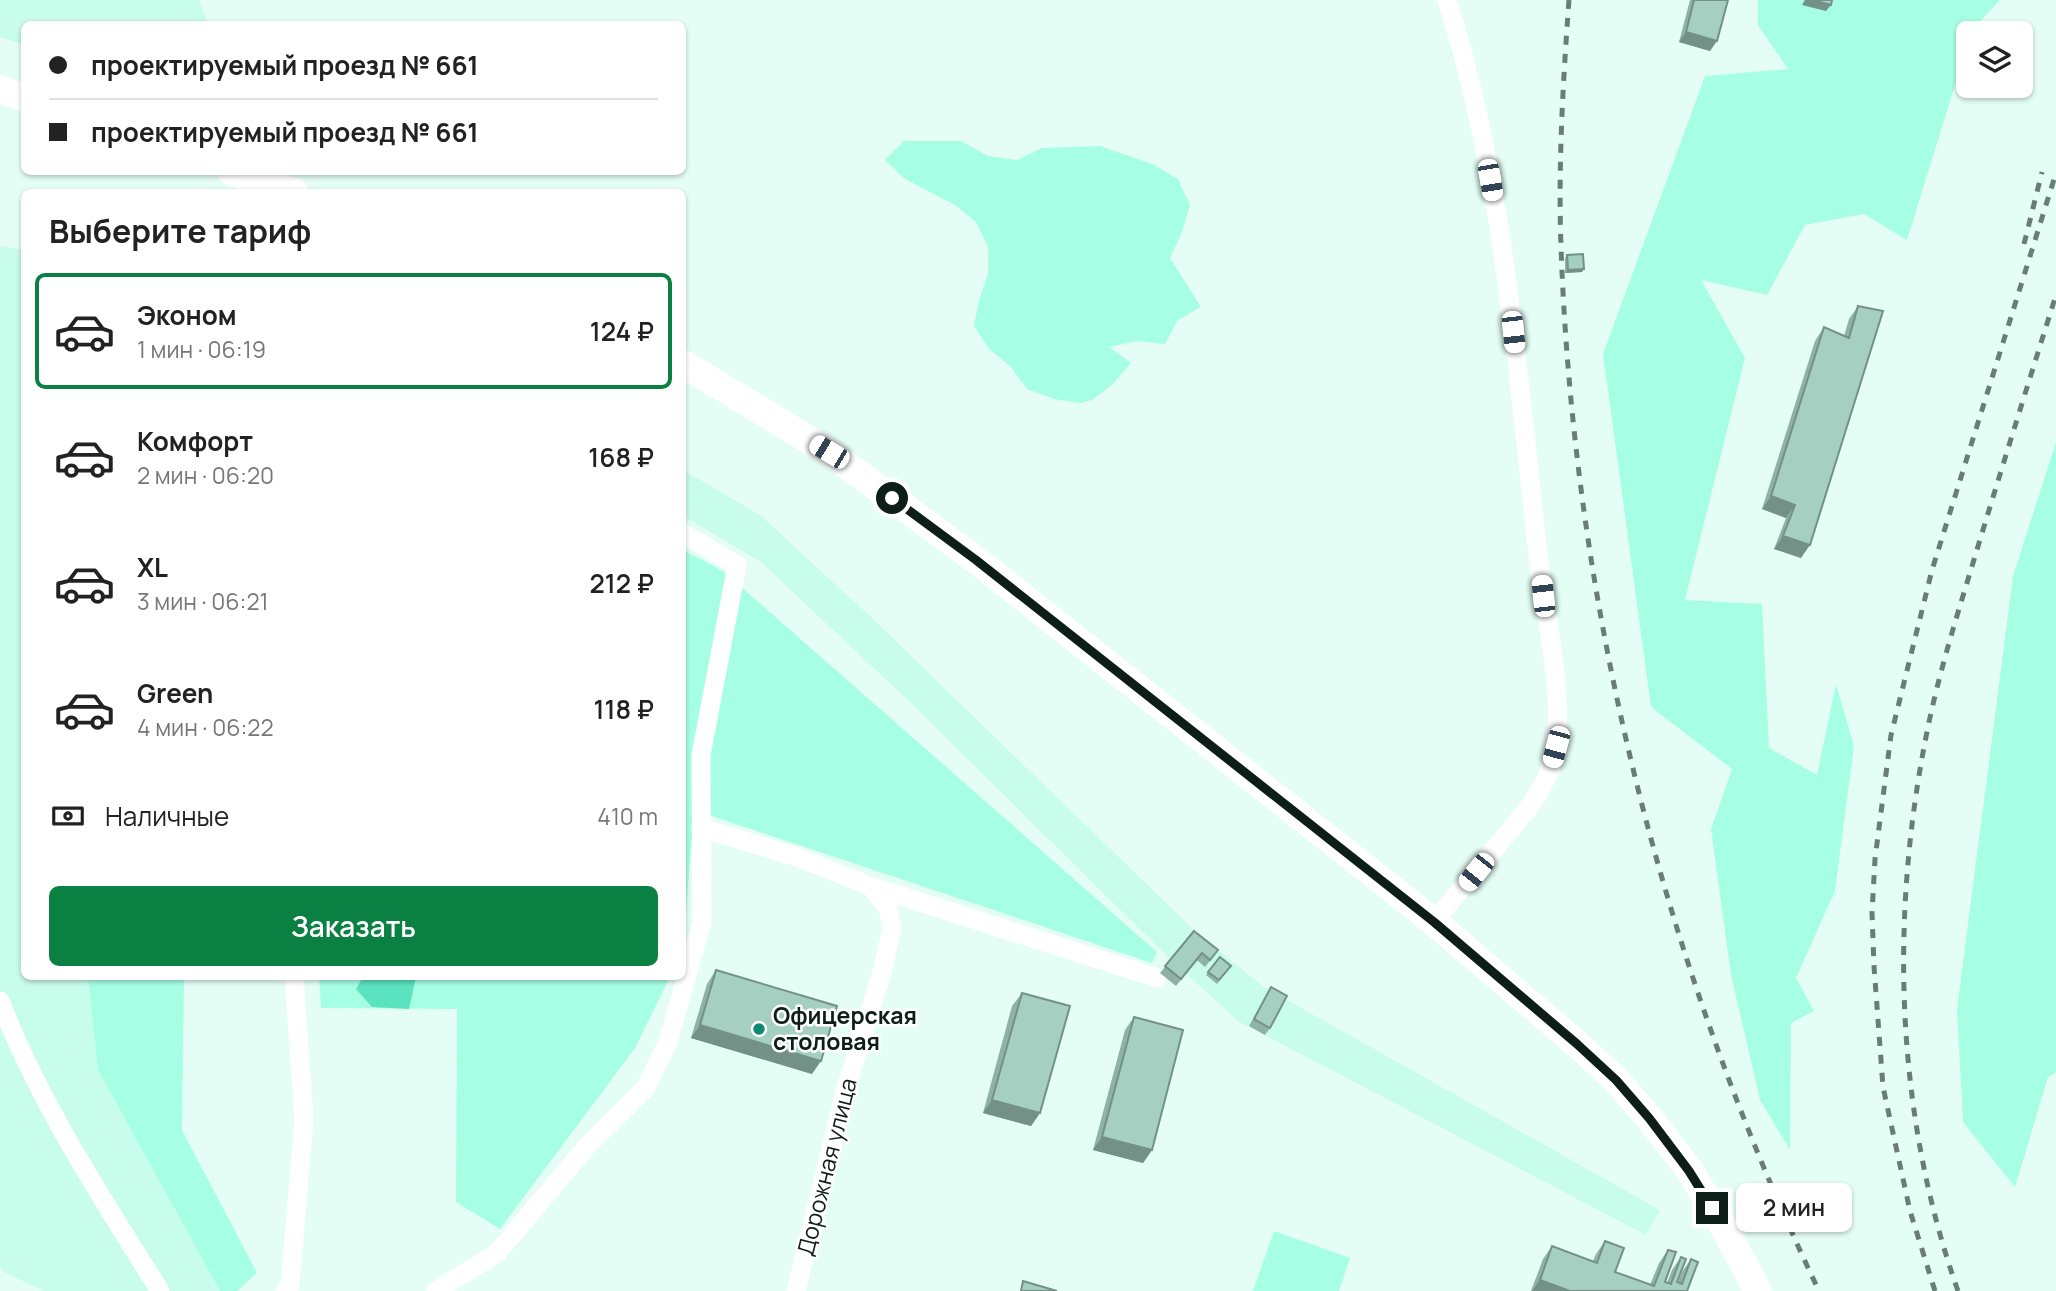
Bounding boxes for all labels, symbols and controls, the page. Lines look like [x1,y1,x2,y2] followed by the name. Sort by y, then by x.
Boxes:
[1956,21,2033,98] map controls
[1956,21,2033,98] button: layers
[91,47,479,83] text: проектируемый проезд № 661
[91,114,479,150] text: проектируемый проезд № 661
[1477,157,1504,203] car
[49,209,311,253] text: Выберите тариф
[137,297,237,333] text: Эконом
[53,300,116,363] icon: car
[1501,310,1526,354] car
[590,313,654,349] text: 124 ₽
[137,333,266,365] text: 1 мин · 06:19
[137,423,253,459] text: Комфорт
[53,426,116,489] icon: car
[806,432,853,472] car
[588,439,654,475] text: 168 ₽
[137,459,274,491] text: 2 мин · 06:20
[876,482,908,514] route start
[137,549,168,585] text: XL
[53,552,116,615] icon: car
[590,565,654,601] text: 212 ₽
[1531,574,1556,618] car
[137,585,269,617] text: 3 мин · 06:21
[137,675,213,711] text: Green
[53,678,116,741] icon: car
[594,691,654,727] text: 118 ₽
[137,711,274,743] text: 4 мин · 06:22
[1541,724,1572,770] car
[49,797,87,835] icon: cash
[105,798,229,834] text: Наличные
[597,800,658,832] text: 410 m
[1455,849,1498,895] car
[49,886,658,966] button: Заказать
[773,999,917,1057] place label: Офицерская столовая
[751,1021,767,1037] marker: Офицерская столовая
[788,1074,864,1259] street label: Дорожная улица
[1736,1184,1852,1232] callout: 2 мин
[1763,1191,1825,1223] text: 2 мин
[1696,1192,1728,1224] route end

